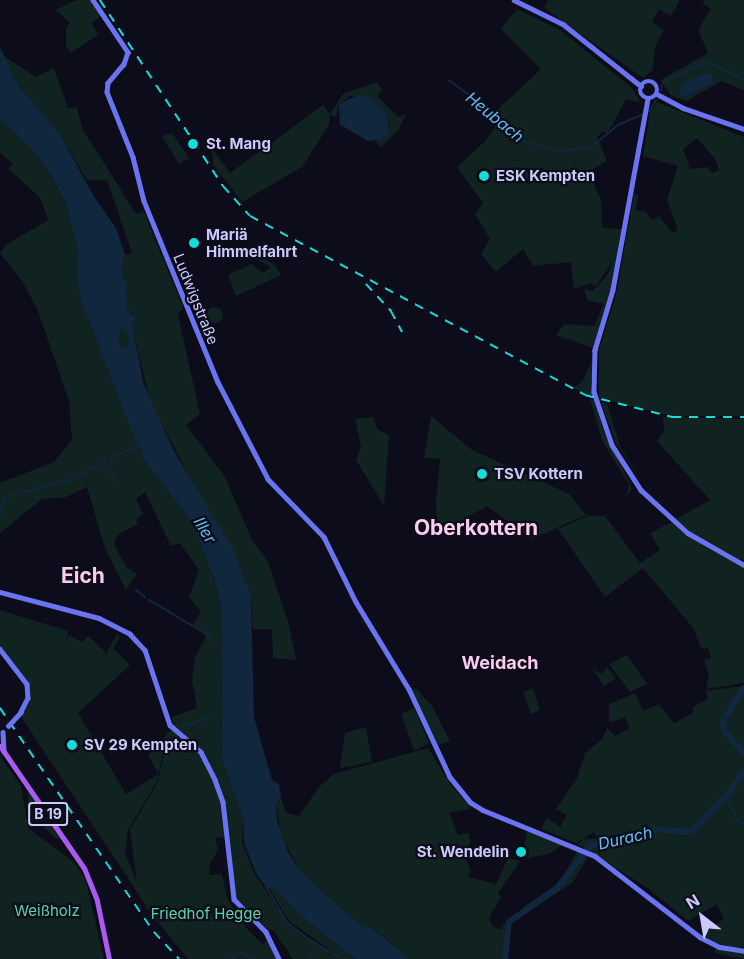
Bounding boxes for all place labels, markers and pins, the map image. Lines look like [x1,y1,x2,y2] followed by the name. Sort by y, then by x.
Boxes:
[184,135,202,153] marker: St. Mang
[206,135,271,153] place label: St. Mang
[496,167,595,185] place label: ESK Kempten
[477,169,491,183] marker: ESK Kempten
[206,225,297,260] place label: Mariä Himmelfahrt
[187,236,201,250] marker: Mariä Himmelfahrt
[494,465,583,483] place label: TSV Kottern
[475,467,489,481] marker: TSV Kottern
[84,736,197,754] place label: SV 29 Kempten
[65,738,79,752] marker: SV 29 Kempten
[416,843,509,861] place label: St. Wendelin
[514,845,528,859] marker: St. Wendelin

